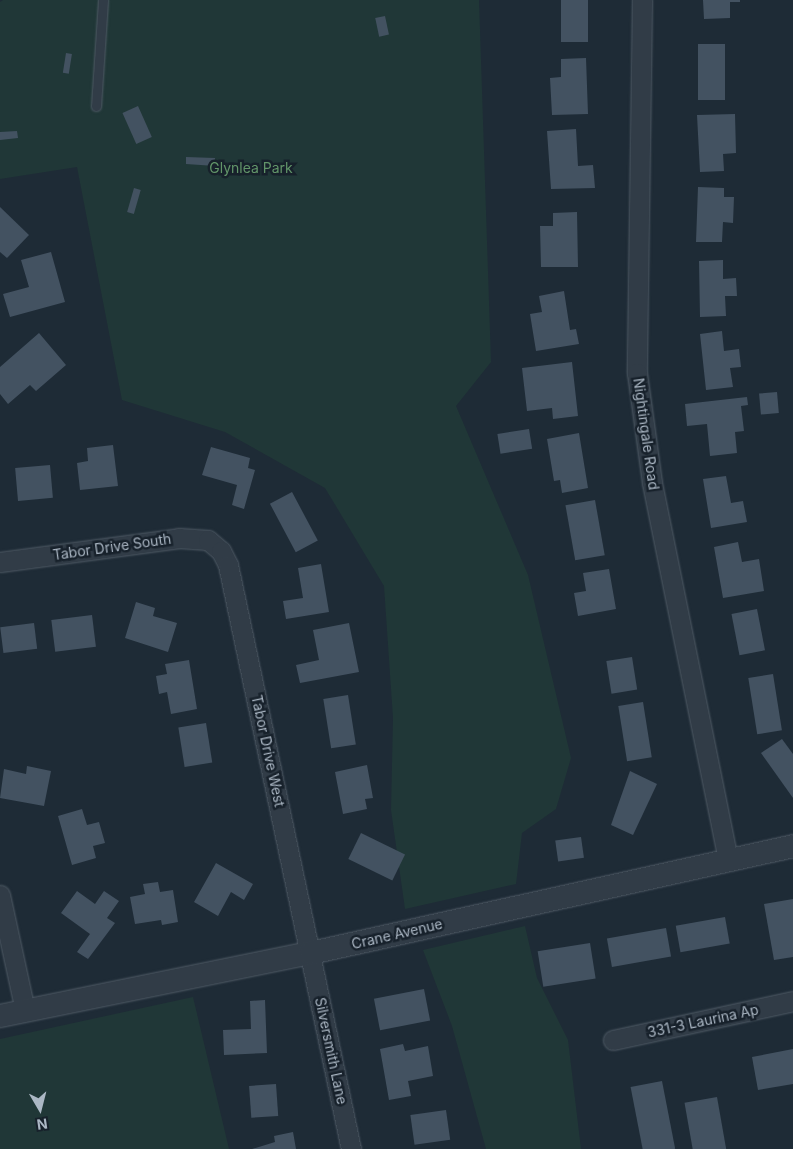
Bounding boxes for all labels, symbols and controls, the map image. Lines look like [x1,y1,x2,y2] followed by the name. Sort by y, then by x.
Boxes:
[209,160,293,176] park label: Glynlea Park
[630,377,662,491] street label: Nightingale Road
[52,530,172,564] street label: Tabor Drive South
[248,694,288,808] street label: Tabor Drive West
[350,915,444,953] street label: Crane Avenue
[311,996,351,1106] street label: Silversmith Lane
[646,1001,760,1041] street label: 331-3 Laurina Ap
[15,1084,65,1134] north arrow
[36,1115,49,1134] text: N

